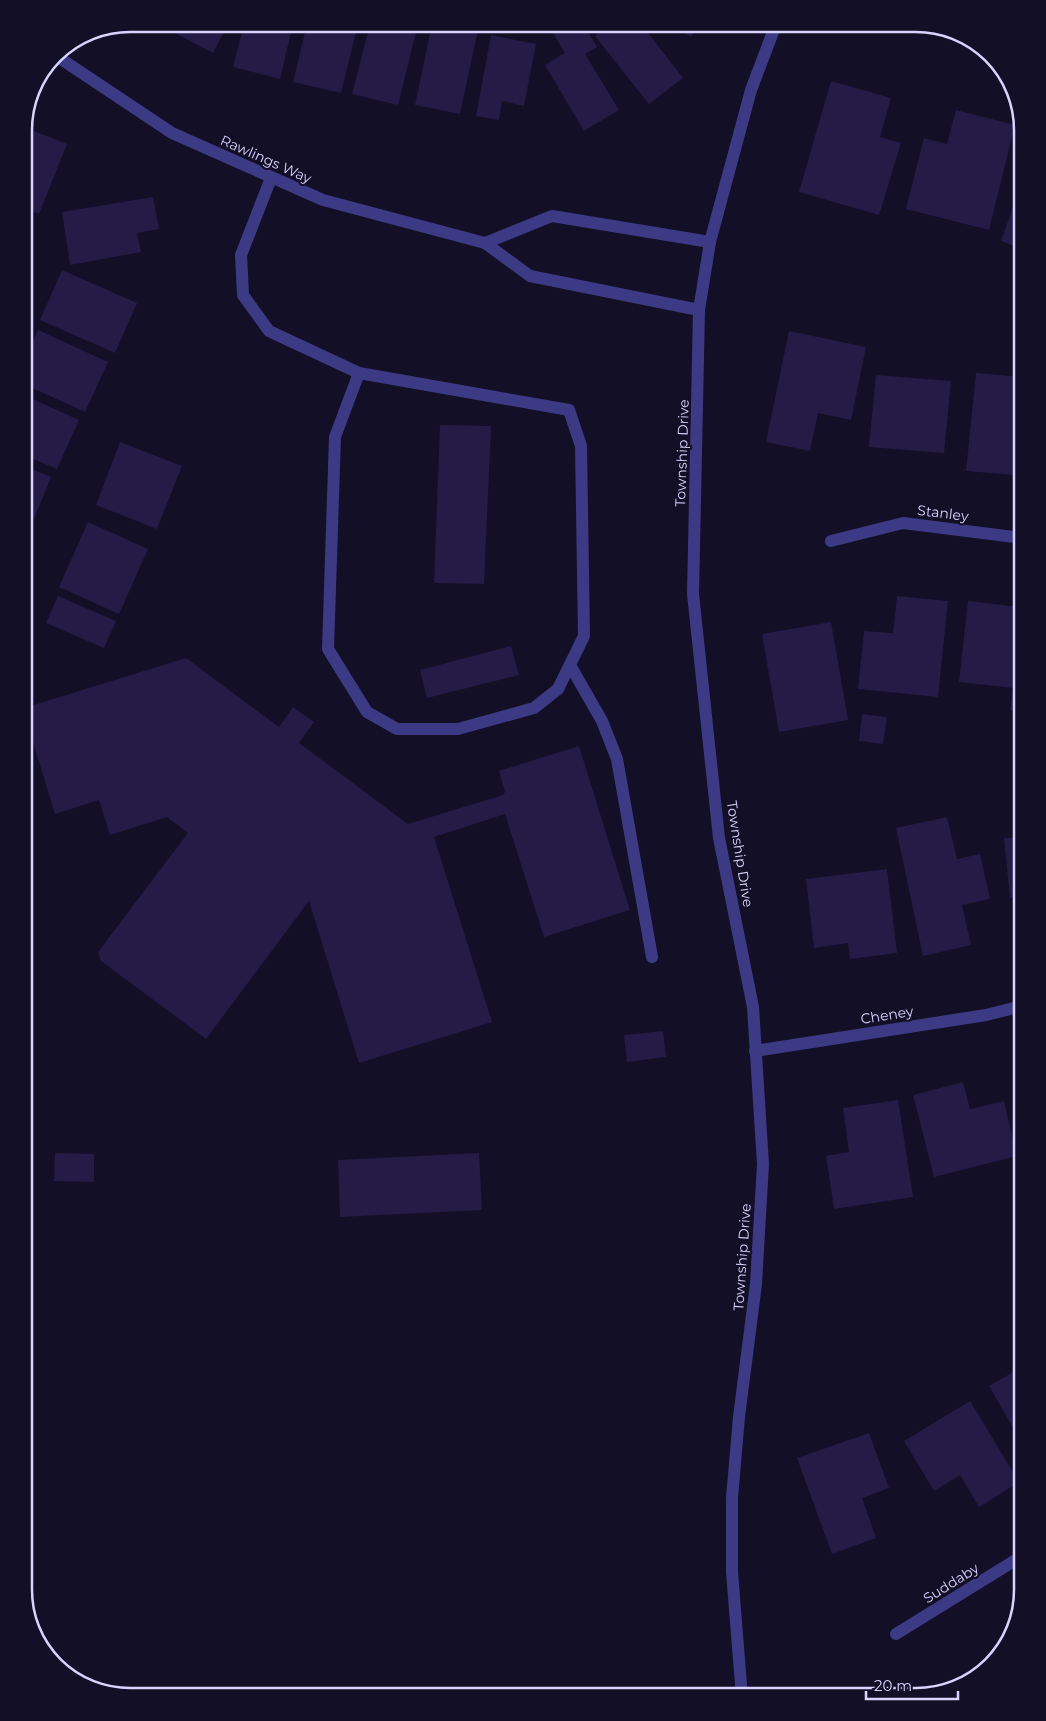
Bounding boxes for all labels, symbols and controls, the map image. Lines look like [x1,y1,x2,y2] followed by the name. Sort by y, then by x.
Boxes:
[218,131,315,187] street label: Rawlings Way
[671,399,693,507] street label: Township Drive
[916,501,970,525] street label: Stanley
[723,800,757,908] street label: Township Drive
[859,1002,915,1028] street label: Cheney
[729,1203,755,1311] street label: Township Drive
[920,1559,982,1607] street label: Suddaby
[866,1668,958,1700] scale bar
[874,1676,912,1695] text: 20 m

